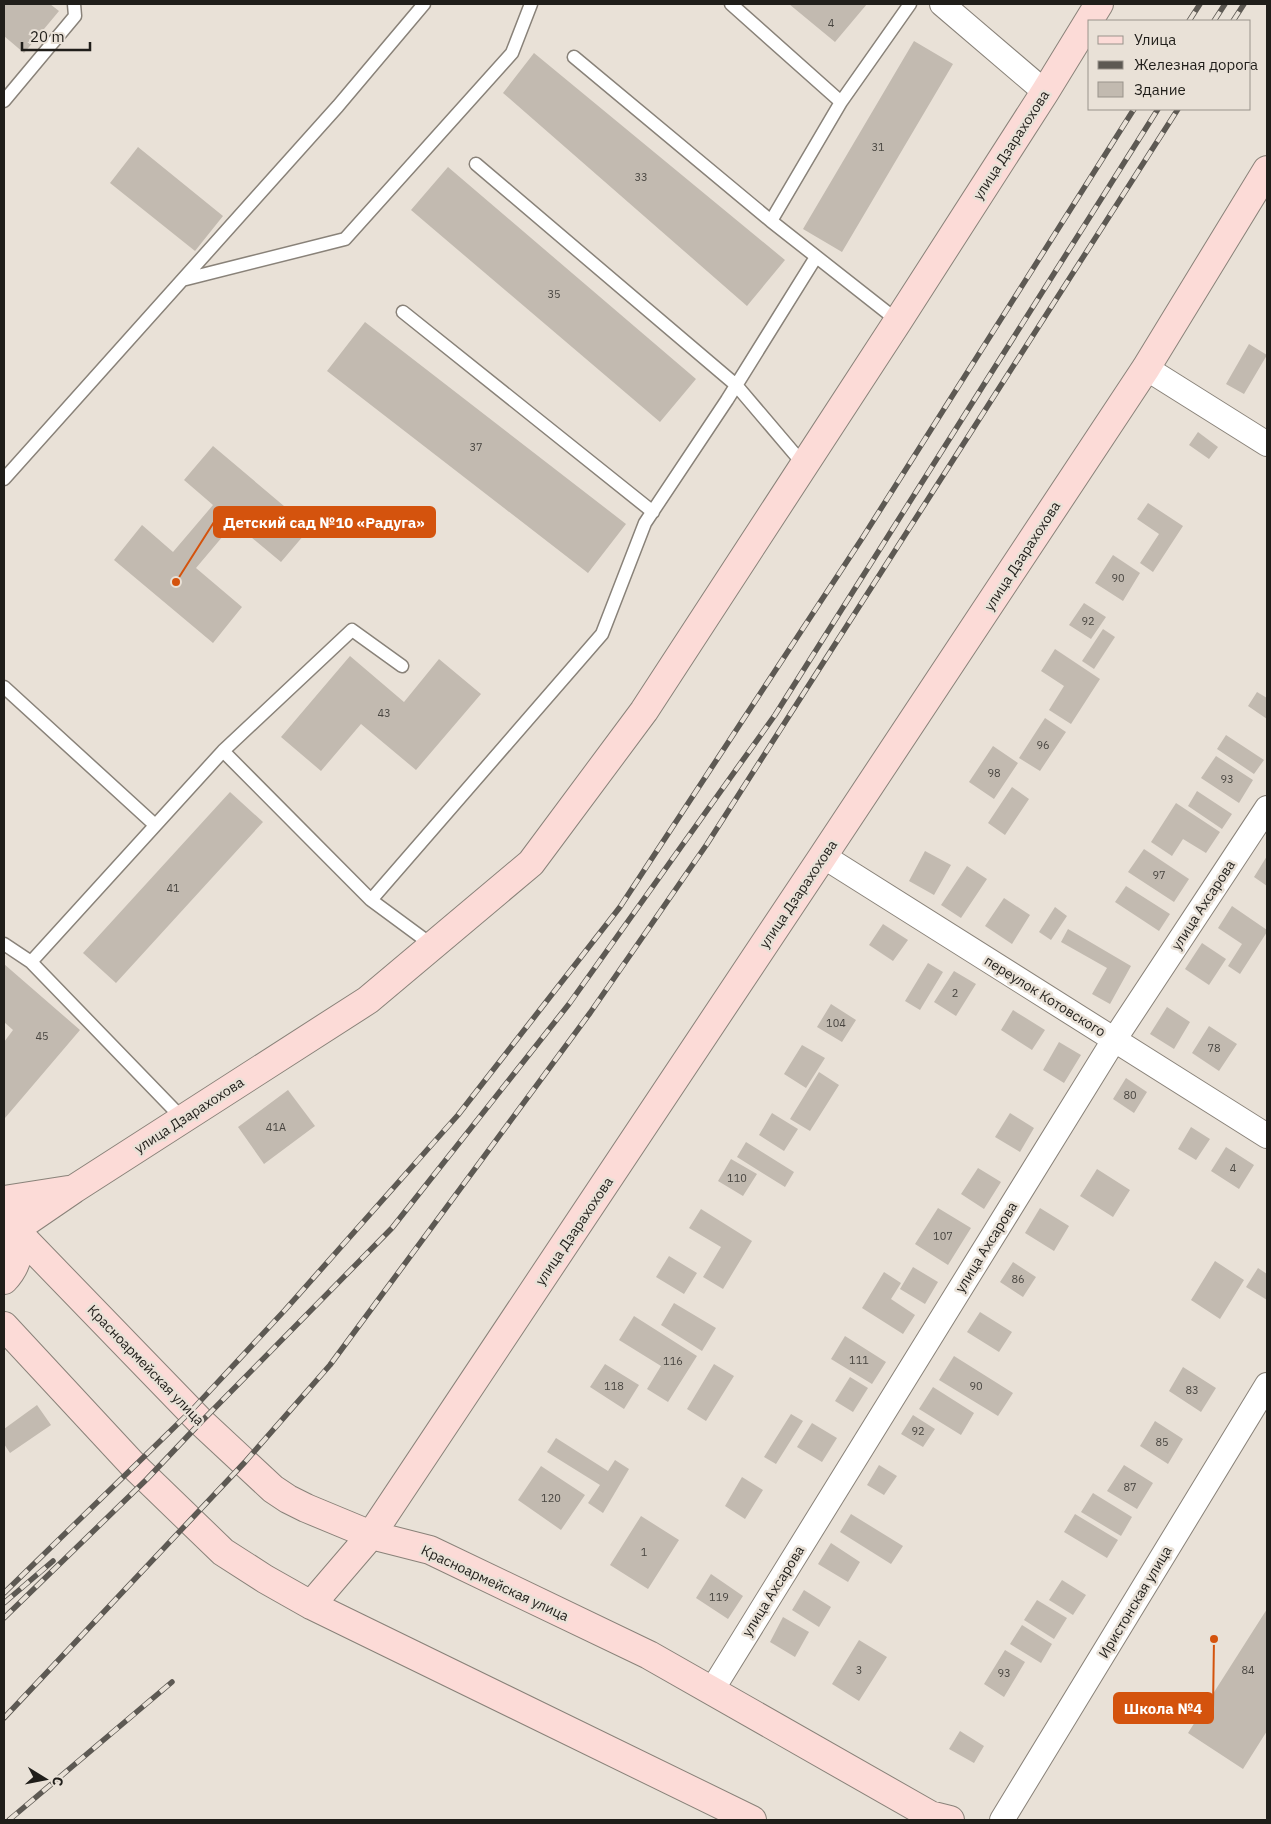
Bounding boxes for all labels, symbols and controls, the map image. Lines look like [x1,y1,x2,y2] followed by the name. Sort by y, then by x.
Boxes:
[828,16,835,30] house number: 4
[22,20,90,52] scale bar
[1088,20,1251,110] legend
[30,27,65,46] text: 20 m
[1134,30,1176,49] text: Улица
[1134,55,1258,74] text: Железная дорога
[1134,80,1186,99] text: Здание
[969,86,1053,203] street label: улица Дзарахохова
[871,140,885,154] house number: 31
[634,170,648,184] house number: 33
[547,287,561,301] house number: 35
[469,440,483,454] house number: 37
[980,497,1064,614] street label: улица Дзарахохова
[214,507,435,537] callout: Детский сад №10 «Радуга»
[223,513,425,532] text: Детский сад №10 «Радуга»
[1111,571,1125,585] house number: 90
[1081,614,1095,628] house number: 92
[377,706,391,720] house number: 43
[1036,738,1050,752] house number: 96
[987,766,1001,780] house number: 98
[1220,772,1234,786] house number: 93
[755,836,841,952] street label: улица Дзарахохова
[1167,856,1239,953] street label: улица Ахсарова
[1152,868,1166,882] house number: 97
[166,881,180,895] house number: 41
[981,951,1109,1041] street label: переулок Котовского
[952,986,958,1000] house number: 2
[826,1016,846,1030] house number: 104
[35,1029,49,1043] house number: 45
[1207,1041,1221,1055] house number: 78
[131,1073,248,1157] street label: улица Дзарахохова
[1123,1088,1137,1102] house number: 80
[266,1120,286,1134] house number: 41А
[1230,1161,1237,1175] house number: 4
[727,1171,747,1185] house number: 110
[531,1173,617,1289] street label: улица Дзарахохова
[951,1198,1021,1296] street label: улица Ахсарова
[933,1229,953,1243] house number: 107
[1011,1272,1025,1286] house number: 86
[84,1301,209,1429] street label: Красноармейская улица
[849,1353,869,1367] house number: 111
[663,1354,683,1368] house number: 116
[604,1379,624,1393] house number: 118
[969,1379,983,1393] house number: 90
[1185,1383,1199,1397] house number: 83
[911,1424,925,1438] house number: 92
[1155,1435,1169,1449] house number: 85
[1123,1480,1137,1494] house number: 87
[541,1491,561,1505] house number: 120
[418,1541,572,1625] street label: Красноармейская улица
[738,1542,808,1640] street label: улица Ахсарова
[1094,1542,1176,1661] street label: Иристонская улица
[641,1545,648,1559] house number: 1
[709,1590,729,1604] house number: 119
[856,1663,862,1677] house number: 3
[1241,1663,1255,1677] house number: 84
[997,1666,1011,1680] house number: 93
[1114,1693,1213,1723] callout: Школа №4
[1124,1699,1202,1718] text: Школа №4
[20,1754,70,1804] north arrow
[48,1775,67,1787] text: С

